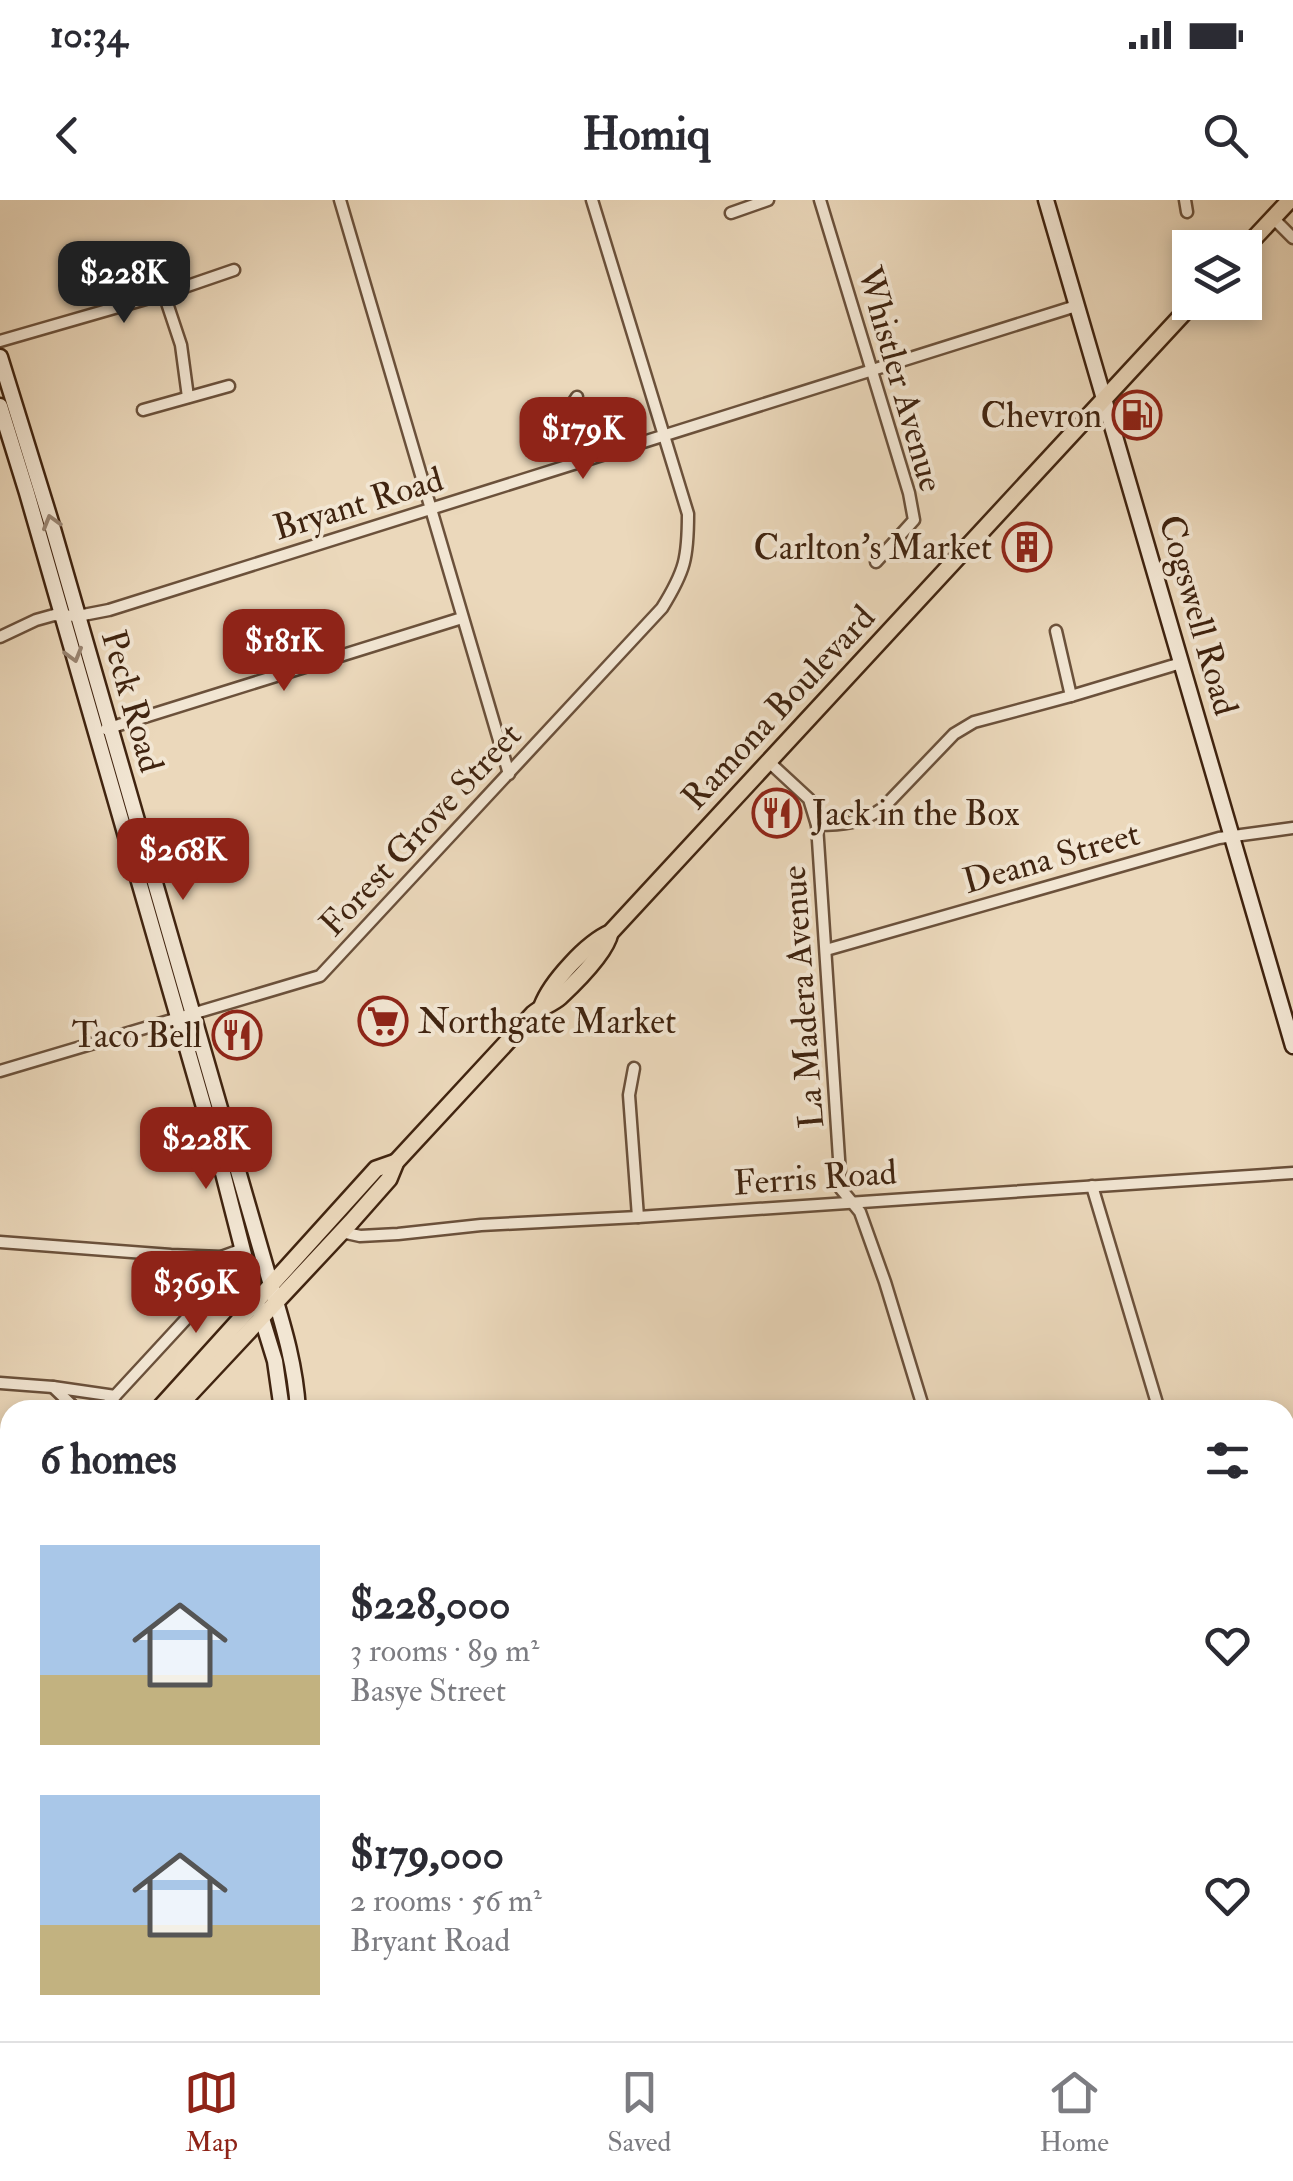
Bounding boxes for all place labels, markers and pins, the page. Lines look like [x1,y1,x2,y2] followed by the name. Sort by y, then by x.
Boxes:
[54,241,194,326] pin: $228K
[1111,389,1163,441] fuel station icon: Chevron
[980,394,1102,438] place label: Chevron
[513,397,653,482] pin: $179K
[1001,521,1053,573] building icon: Carlton's Market
[754,526,992,570] place label: Carlton's Market
[214,609,354,694] pin: $181K
[751,787,803,839] restaurant icon: Jack in the Box
[811,792,1020,836] place label: Jack in the Box
[113,818,253,903] pin: $268K
[357,995,409,1047] supermarket icon: Northgate Market
[418,1000,676,1044] place label: Northgate Market
[211,1009,263,1061] restaurant icon: Taco Bell
[72,1014,202,1058] place label: Taco Bell
[136,1107,276,1192] pin: $228K
[126,1251,266,1336] pin: $369K

